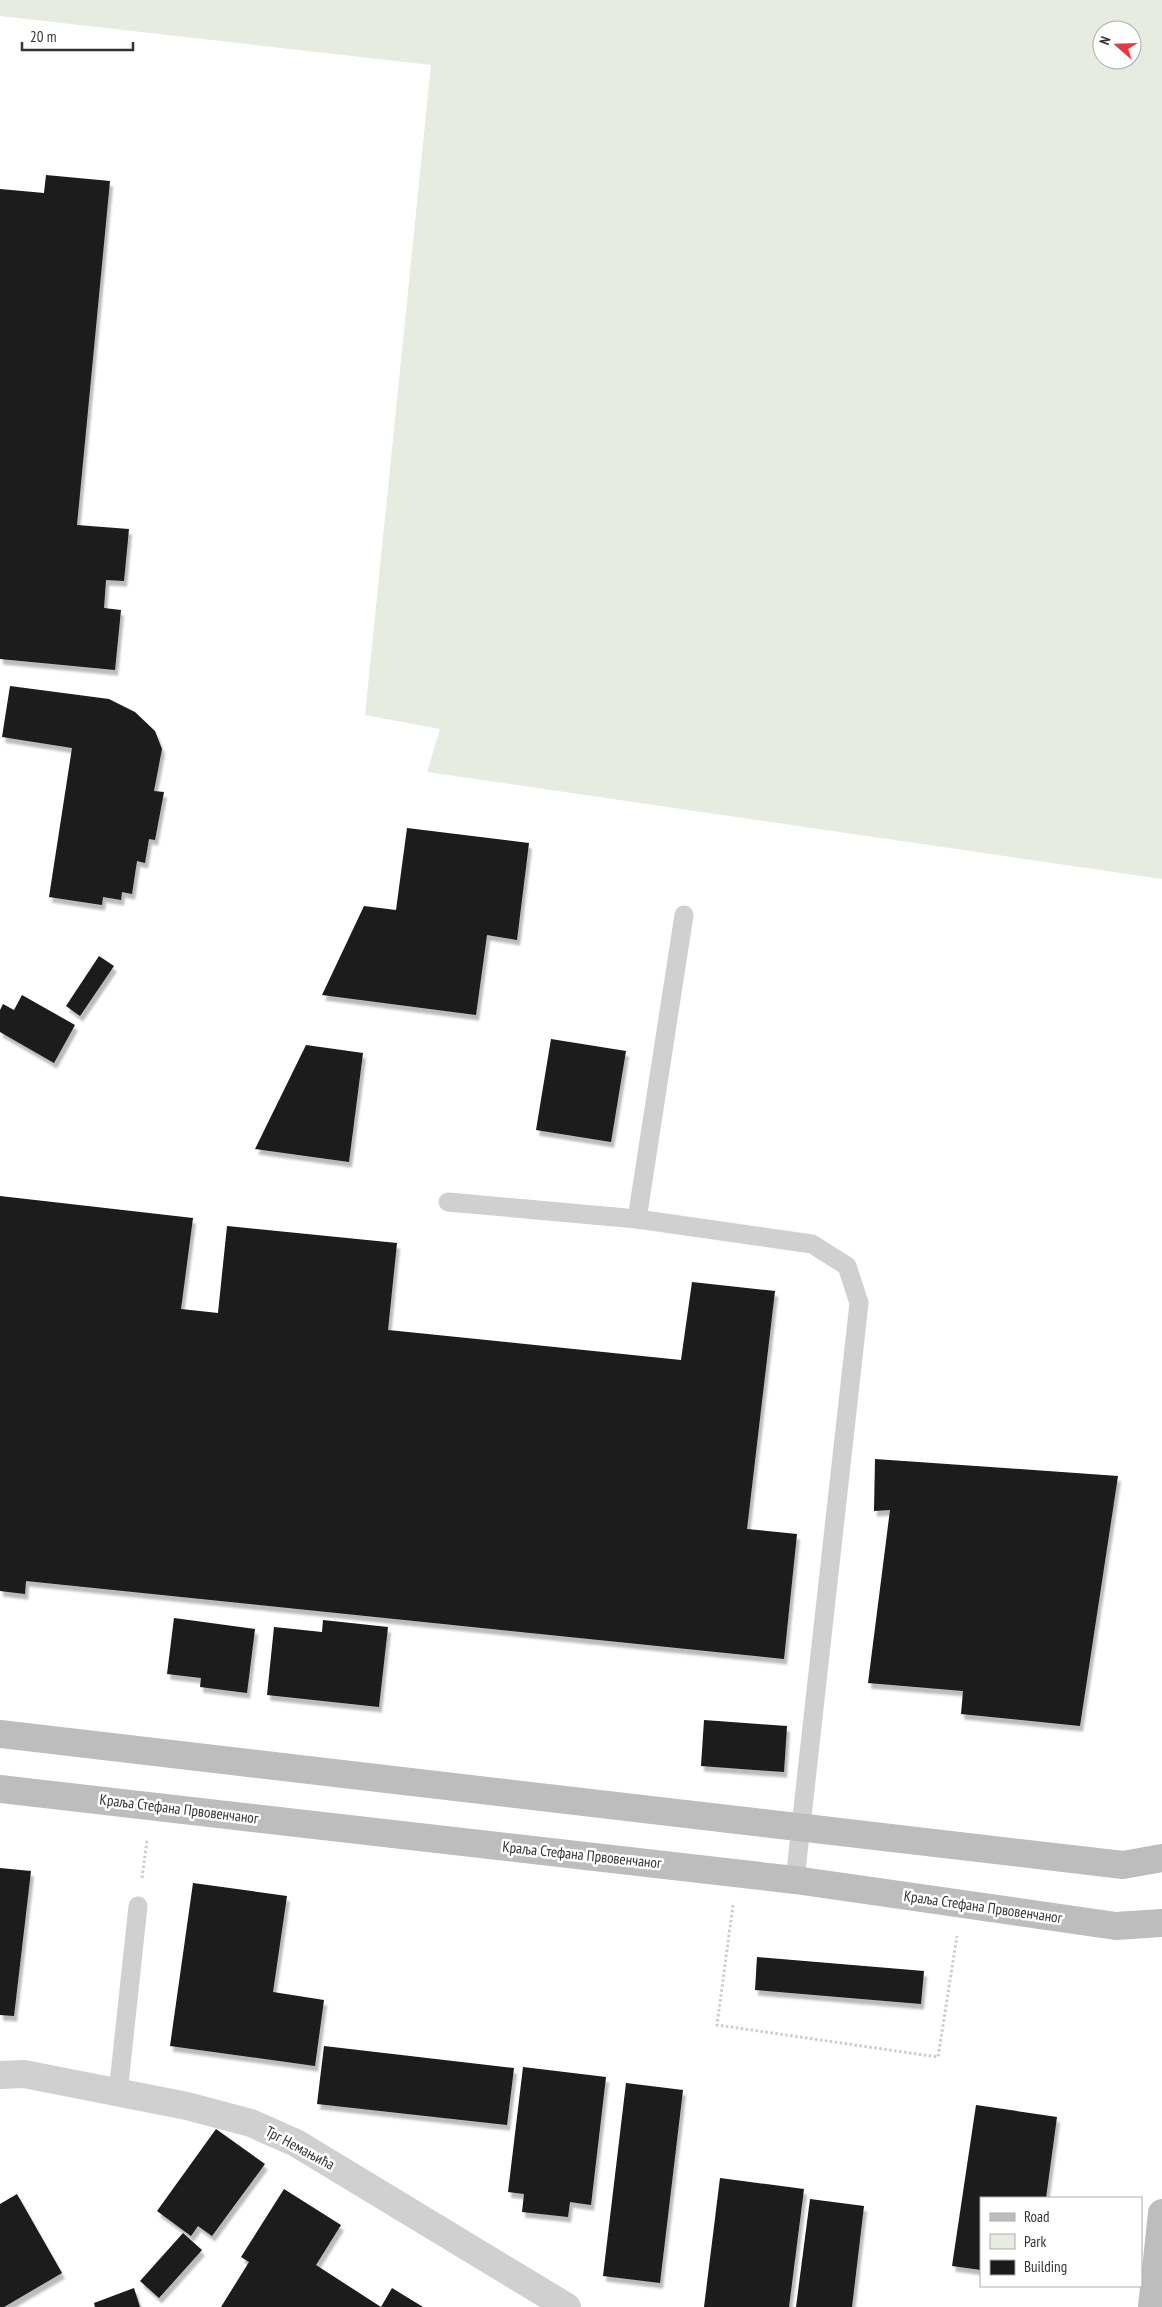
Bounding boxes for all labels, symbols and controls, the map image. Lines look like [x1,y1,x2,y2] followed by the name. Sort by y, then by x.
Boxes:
[22,20,134,52] scale bar
[1092,20,1142,70] north arrow
[30,27,56,46] text: 20 m
[1095,34,1115,47] text: N
[99,1789,260,1828] street label: Краља Стефана Првовенчаног
[502,1837,663,1872] street label: Краља Стефана Првовенчаног
[903,1886,1064,1927] street label: Краља Стефана Првовенчаног
[262,2121,338,2174] street label: Трг Немањића
[980,2197,1142,2287] legend
[1024,2207,1050,2226] text: Road
[1024,2232,1046,2251] text: Park
[1024,2257,1067,2276] text: Building

